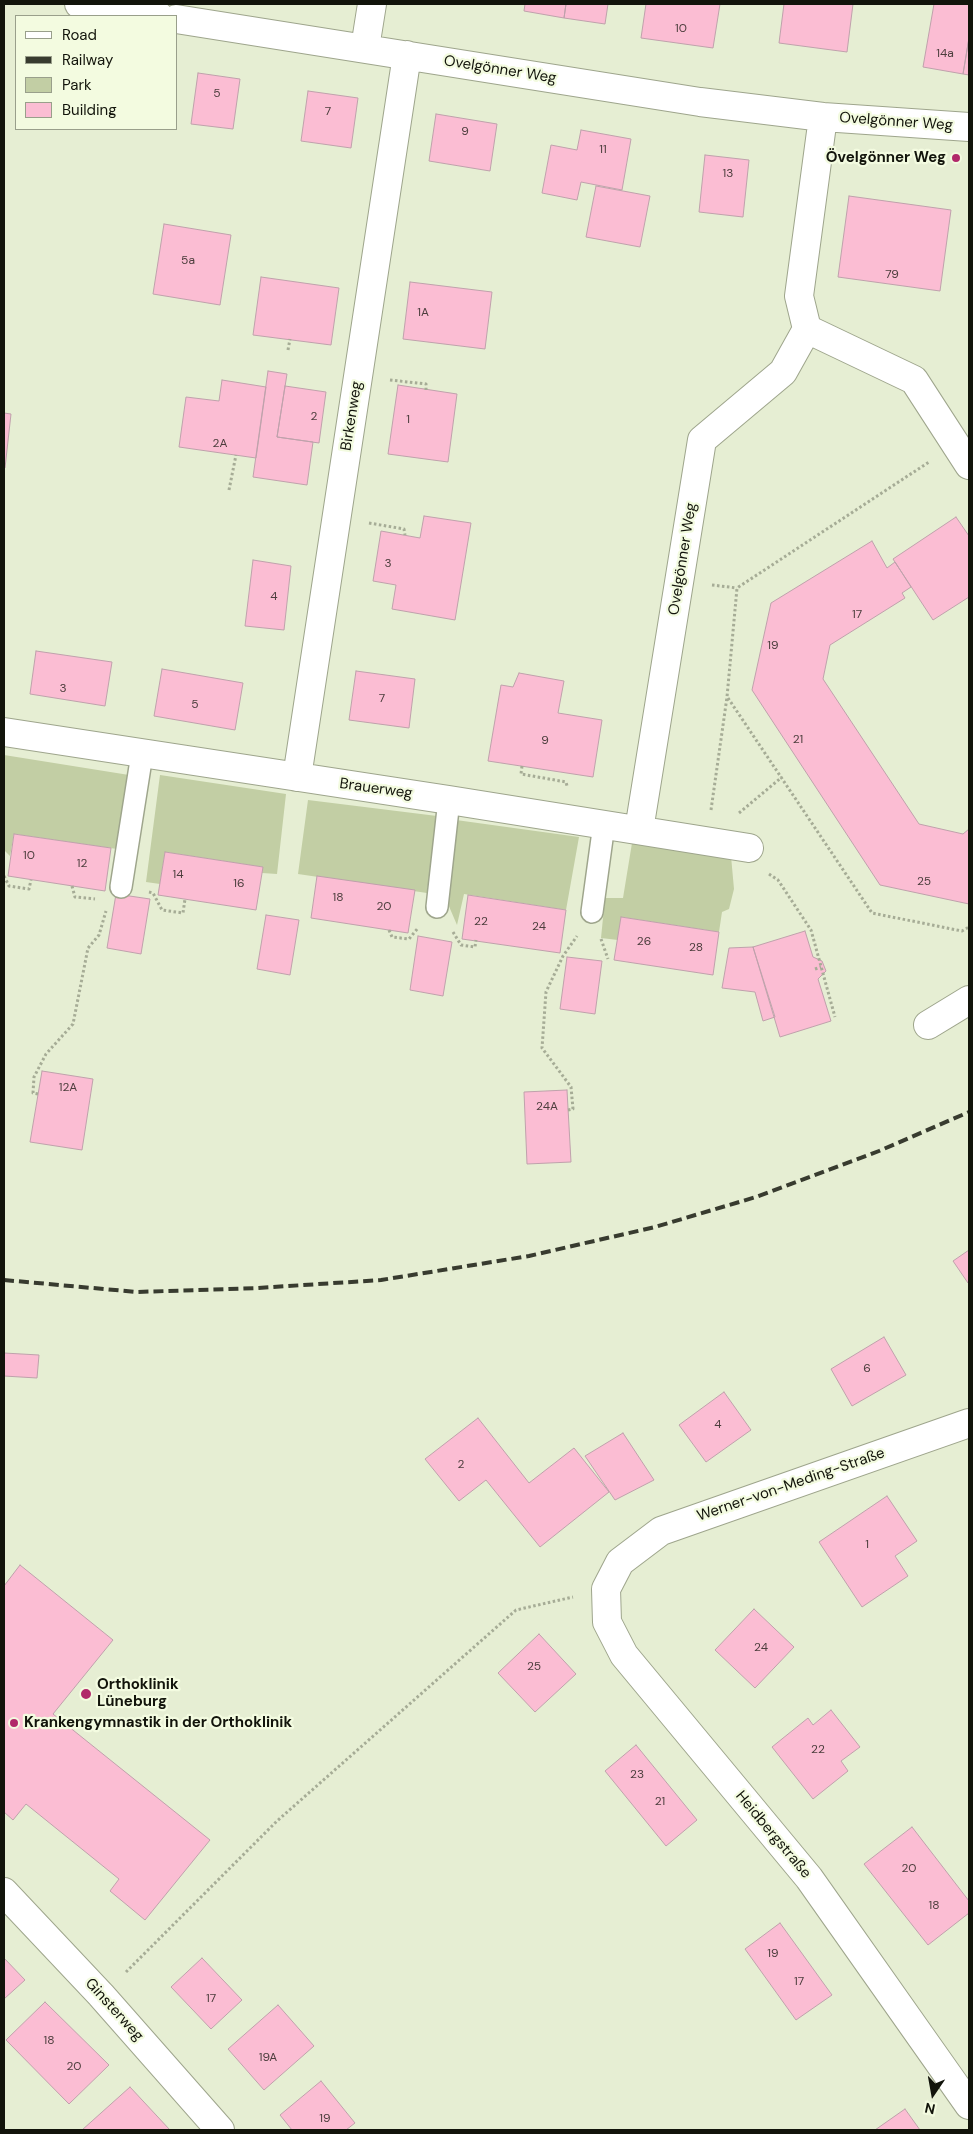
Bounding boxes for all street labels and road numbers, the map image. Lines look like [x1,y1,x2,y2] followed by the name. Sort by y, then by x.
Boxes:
[442,52,558,88] street label: Ovelgönner Weg
[839,109,953,135] street label: Ovelgönner Weg
[338,380,366,452] street label: Birkenweg
[665,501,701,617] street label: Ovelgönner Weg
[338,775,414,803] street label: Brauerweg
[695,1444,887,1526] street label: Werner-von-Meding-Straße
[731,1788,815,1882] street label: Heidbergstraße
[81,1975,147,2045] street label: Ginsterweg

